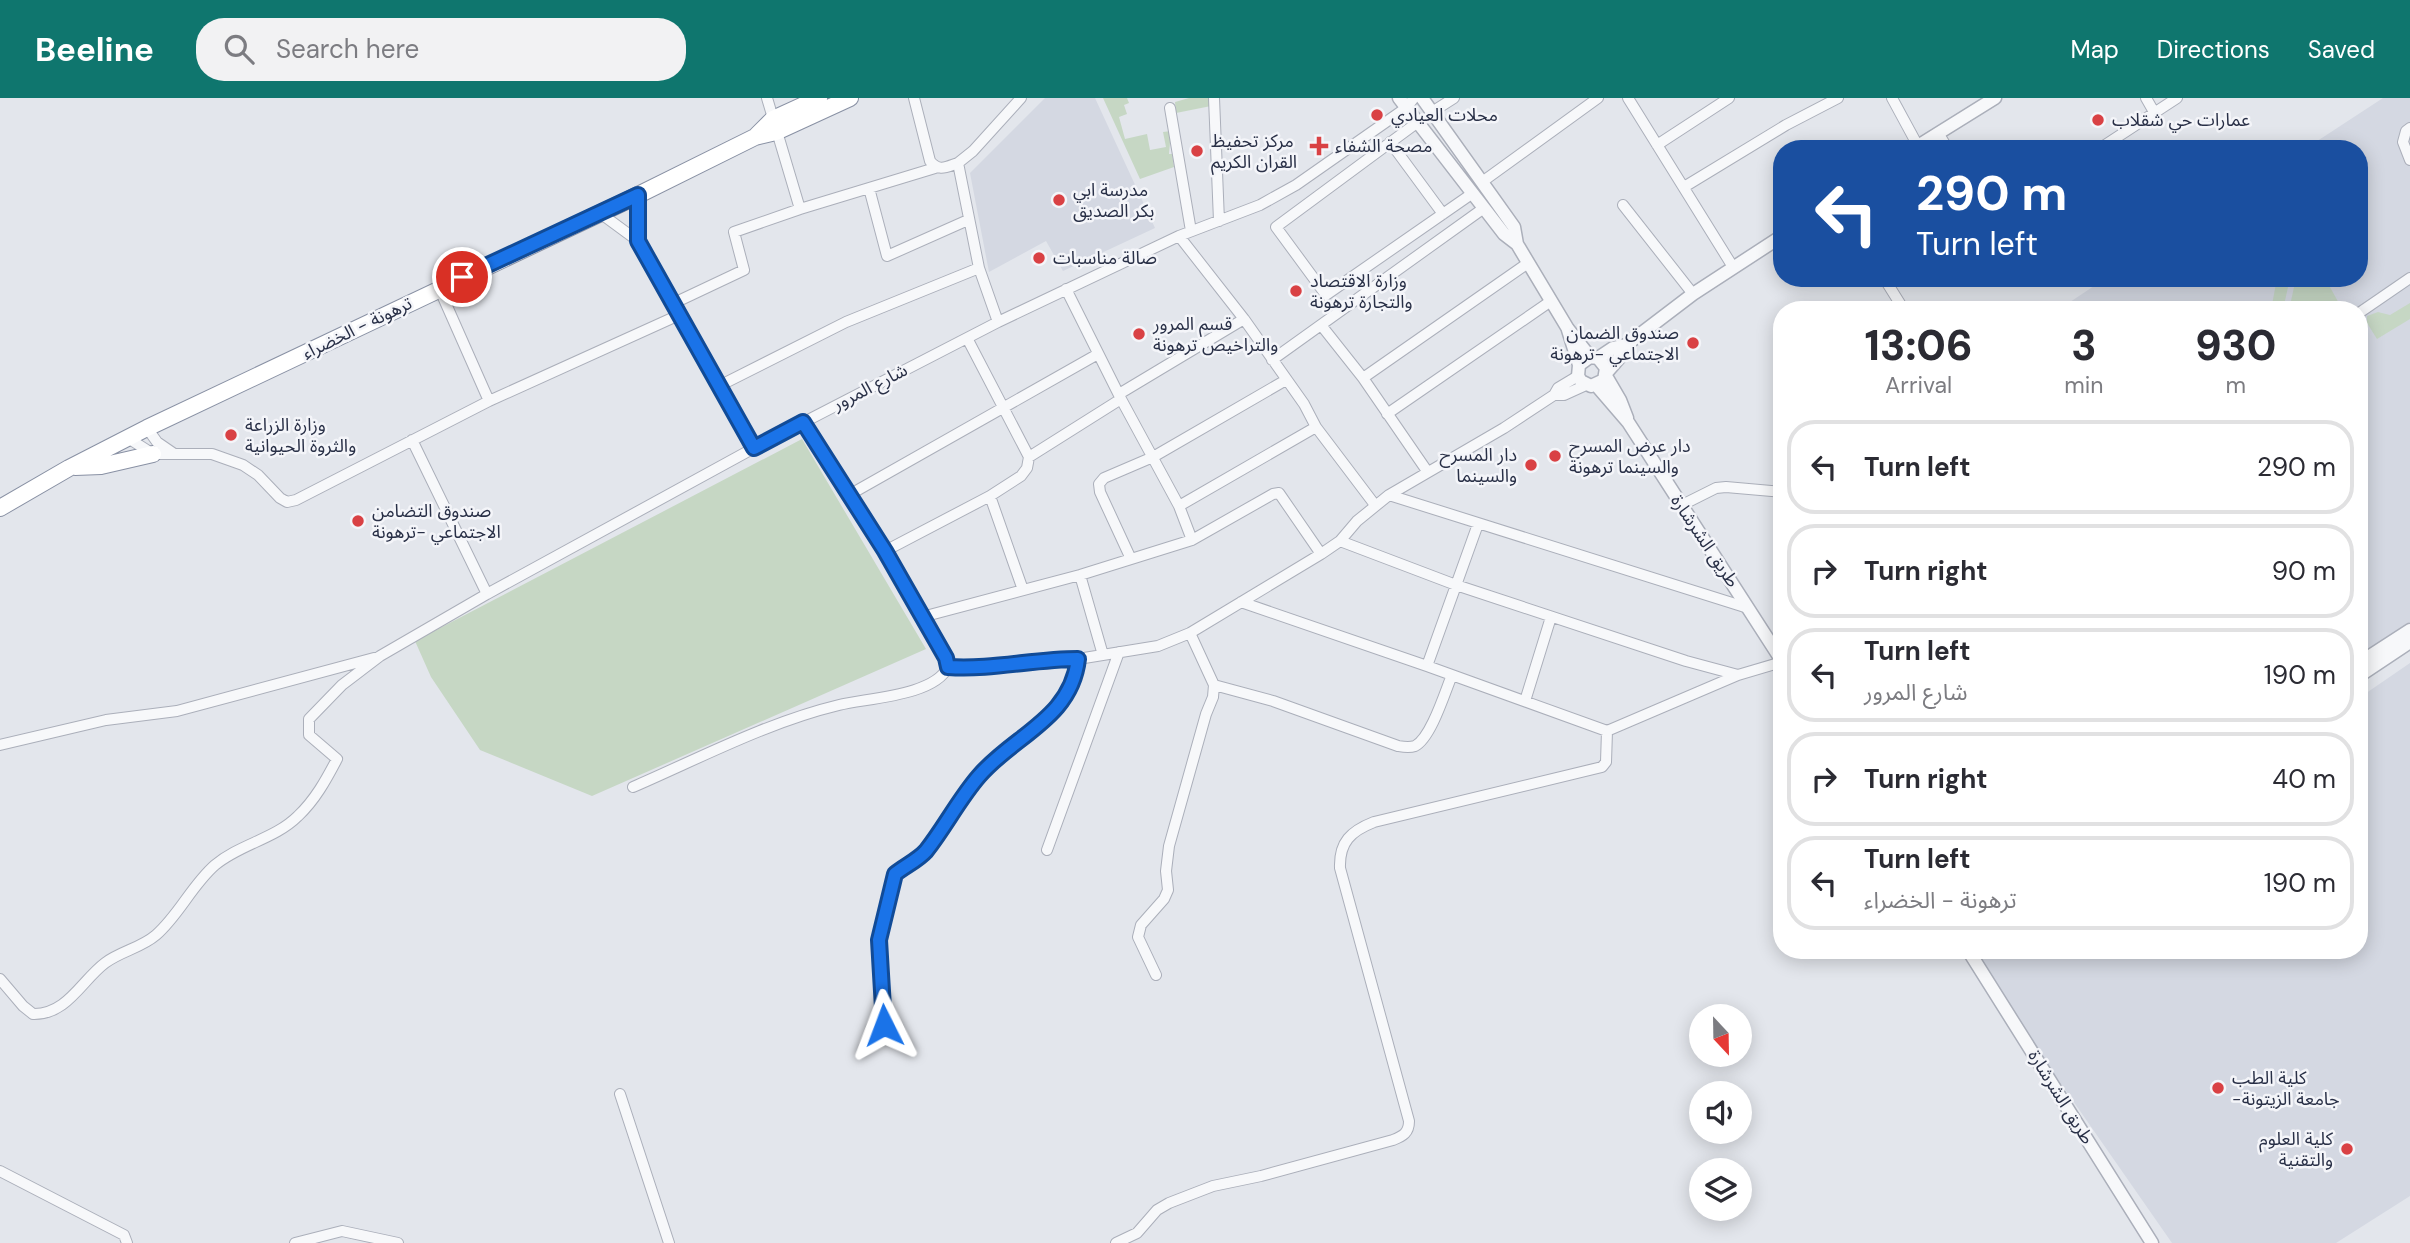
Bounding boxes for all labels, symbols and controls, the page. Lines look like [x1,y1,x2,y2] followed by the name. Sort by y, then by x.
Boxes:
[196,18,686,81] search box
[35,28,154,71] text: Beeline
[220,30,258,68] icon: search
[276,32,419,66] text: Search here
[2071,34,2119,65] text: Map
[2157,34,2270,65] text: Directions
[2308,34,2375,65] text: Saved
[1391,103,1498,128] place label: محلات العيادي
[1369,107,1385,123] marker: محلات العيادي
[2112,108,2250,133] place label: عمارات حي شقلاب
[2090,112,2106,128] marker: عمارات حي شقلاب
[1211,129,1297,175] place label: مركز تحفيظ القران الكريم
[1335,134,1432,158] place label: مصحة الشفاء
[1309,136,1329,156] marker: مصحة الشفاء
[1189,143,1205,159] marker: مركز تحفيظ القران الكريم
[1916,161,2067,225] text: 290 m
[1801,168,1892,259] icon: left
[1073,178,1154,223] place label: مدرسة ابي بكر الصديق
[1051,192,1067,208] marker: مدرسة ابي بكر الصديق
[1916,223,2038,265] text: Turn left
[1053,246,1157,270] place label: صالة مناسبات
[432,247,492,307] pin
[1031,250,1047,266] marker: صالة مناسبات
[443,258,481,296] icon: arrive
[1310,269,1413,314] place label: وزارة الاقتصاد والتجارة ترهونة
[1288,283,1304,299] marker: وزارة الاقتصاد والتجارة ترهونة
[298,291,416,365] street label: ترهونة - الخضراء
[1152,312,1278,357] place label: قسم المرور والتراخيص ترهونة
[1865,318,1973,373] text: 13:06
[2071,318,2097,373] text: 3
[2195,318,2276,373] text: 930
[1550,321,1679,367] place label: صندوق الضمان الاجتماعي -ترهونة
[1131,326,1147,342] marker: قسم المرور والتراخيص ترهونة
[1685,335,1701,351] marker: صندوق الضمان الاجتماعي -ترهونة
[828,358,912,418] street label: شارع المرور
[1885,370,1952,400] text: Arrival
[2064,370,2103,400] text: min
[2225,370,2246,400] text: m
[245,413,356,458] place label: وزارة الزراعة والثروة الحيوانية
[223,427,239,443] marker: وزارة الزراعة والثروة الحيوانية
[1569,434,1691,479] place label: دار عرض المسرح والسينما ترهونة
[1439,443,1517,488] place label: دار المسرح والسينما
[1547,448,1563,464] marker: دار عرض المسرح والسينما ترهونة
[1805,448,1843,486] icon: left
[1864,450,1971,484] text: Turn left
[2257,450,2336,484] text: 290 m
[1523,457,1539,473] marker: دار المسرح والسينما
[1665,490,1745,592] street label: طريق الشرشارة
[372,499,501,545] place label: صندوق التضامن الاجتماعي -ترهونة
[350,513,366,529] marker: صندوق التضامن الاجتماعي -ترهونة
[1805,552,1843,590] icon: right
[1864,554,1988,588] text: Turn right
[2272,554,2336,588] text: 90 m
[1864,634,1971,668] text: Turn left
[1805,656,1843,694] icon: left
[2264,658,2336,692] text: 190 m
[1864,677,1968,707] text: شارع المرور
[1805,760,1843,798] icon: right
[1864,762,1988,796] text: Turn right
[2272,762,2336,796] text: 40 m
[1864,842,1971,876] text: Turn left
[1805,864,1843,902] icon: left
[2264,866,2336,900] text: 190 m
[1864,885,2017,915] text: ترهونة - الخضراء
[847,988,921,1062] position arrow
[1689,1004,1752,1068] north arrow
[1689,1004,1752,1221] map controls
[2023,1045,2099,1149] street label: طريق الشرشارة
[2232,1066,2340,1111] place label: كلية الطب -جامعة الزيتونة
[2210,1080,2226,1096] marker: كلية الطب -جامعة الزيتونة
[1689,1081,1752,1144] button: sound
[2259,1127,2334,1172] place label: كلية العلوم والتقنية
[2339,1141,2355,1157] marker: كلية العلوم والتقنية
[1689,1158,1752,1221] button: layers

